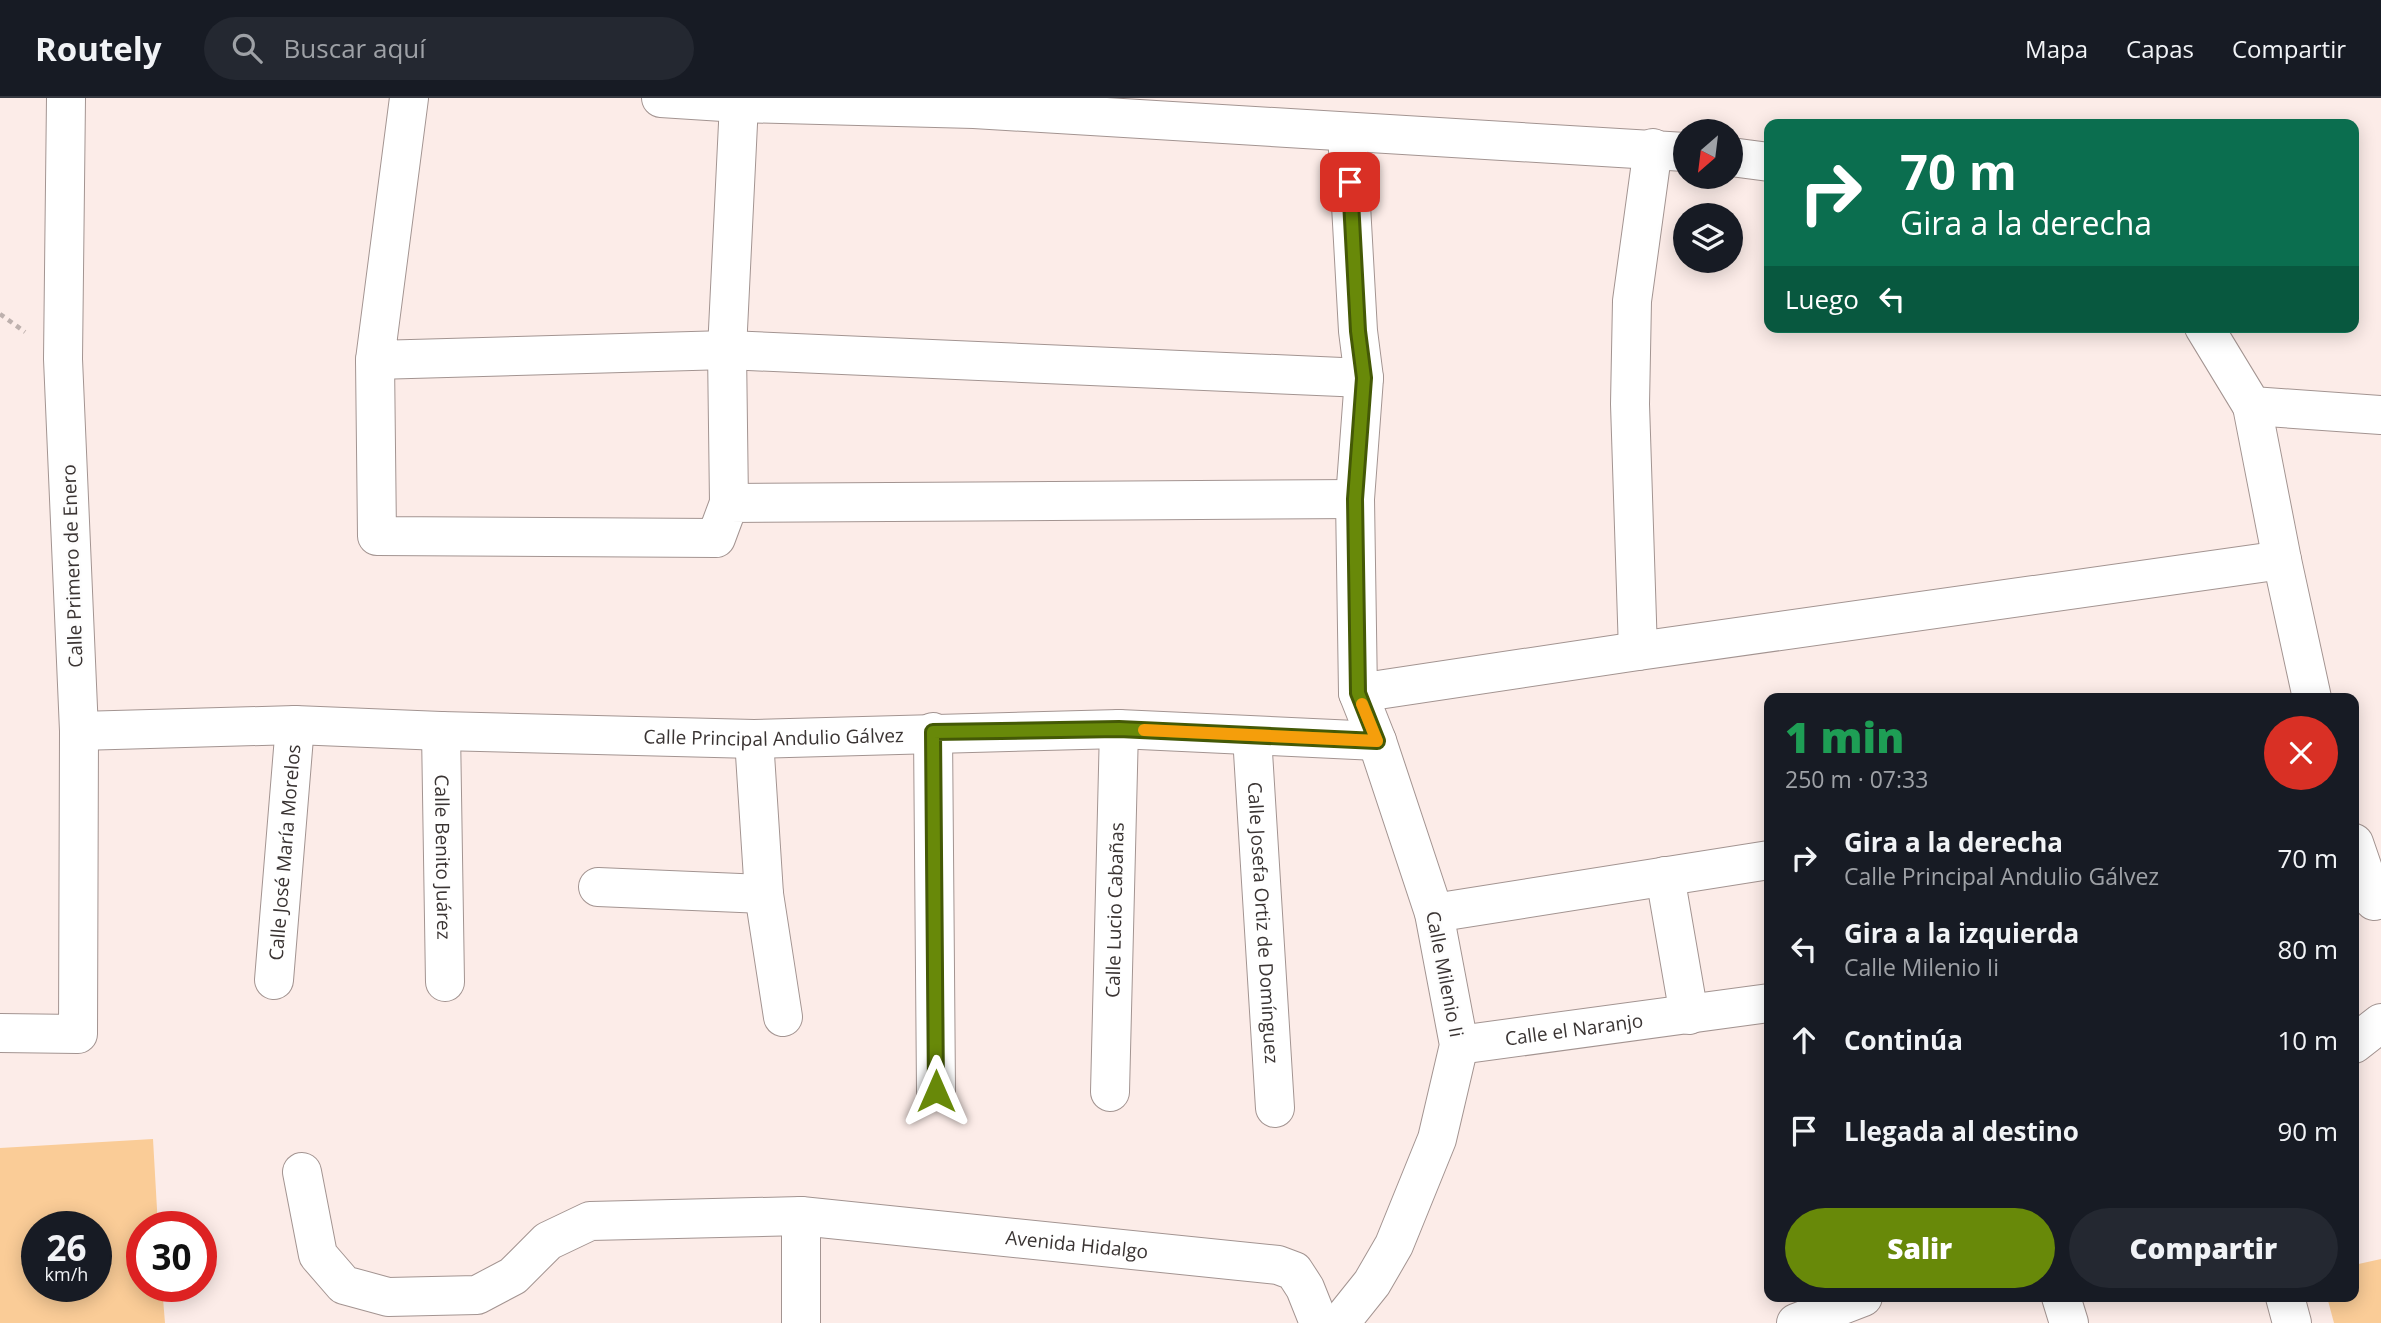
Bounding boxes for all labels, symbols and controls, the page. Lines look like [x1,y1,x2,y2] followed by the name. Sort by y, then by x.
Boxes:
[204,17,694,80] search box
[35,26,162,71] text: Routely
[228,29,266,67] icon: search
[284,30,426,66] text: Buscar aquí
[2025,32,2088,65] text: Mapa
[2126,32,2194,65] text: Capas
[2232,32,2346,65] text: Compartir
[1673,119,1743,189] north arrow
[1673,119,1743,273] map controls
[1900,138,2017,204] text: 70 m
[1785,147,1876,238] icon: right
[1320,152,1380,212] pin
[1331,163,1369,201] icon: arrive
[1900,201,2152,244] text: Gira a la derecha
[1673,203,1743,273] button: layers
[1873,280,1911,318] icon: left
[1785,281,1859,317] text: Luego
[55,464,89,668] street label: Calle Primero de Enero
[1785,708,1904,765] text: 1 min
[2264,716,2338,790] button: close
[643,722,904,752] street label: Calle Principal Andulio Gálvez
[263,743,306,962] street label: Calle José María Morelos
[1785,763,1928,795] text: 250 m · 07:33
[429,774,457,940] street label: Calle Benito Juárez
[1242,781,1285,1064] street label: Calle Josefa Ortiz de Domínguez
[1099,822,1130,998] street label: Calle Lucio Cabañas
[1844,824,2063,860] text: Gira a la derecha
[1785,839,1823,877] icon: right
[2277,840,2338,876] text: 70 m
[1844,860,2159,892] text: Calle Principal Andulio Gálvez
[1420,909,1470,1039] street label: Calle Milenio Ii
[1844,915,2079,951] text: Gira a la izquierda
[1785,930,1823,968] icon: left
[2277,931,2338,967] text: 80 m
[1844,951,1999,983] text: Calle Milenio Ii
[1503,1007,1645,1052] street label: Calle el Naranjo
[1785,1021,1823,1059] icon: ahead
[1844,1022,1963,1058] text: Continúa
[2277,1022,2338,1058] text: 10 m
[899,1054,973,1128] position arrow
[1785,1112,1823,1150] icon: arrive
[1844,1113,2079,1149] text: Llegada al destino
[2277,1113,2338,1149] text: 90 m
[1785,1208,2055,1288] button: Salir
[2069,1208,2338,1288] button: Compartir
[126,1211,217,1302] speed limit sign: 30
[46,1224,87,1271] text: 26
[1004,1224,1150,1265] street label: Avenida Hidalgo
[45,1262,88,1286] text: km/h

